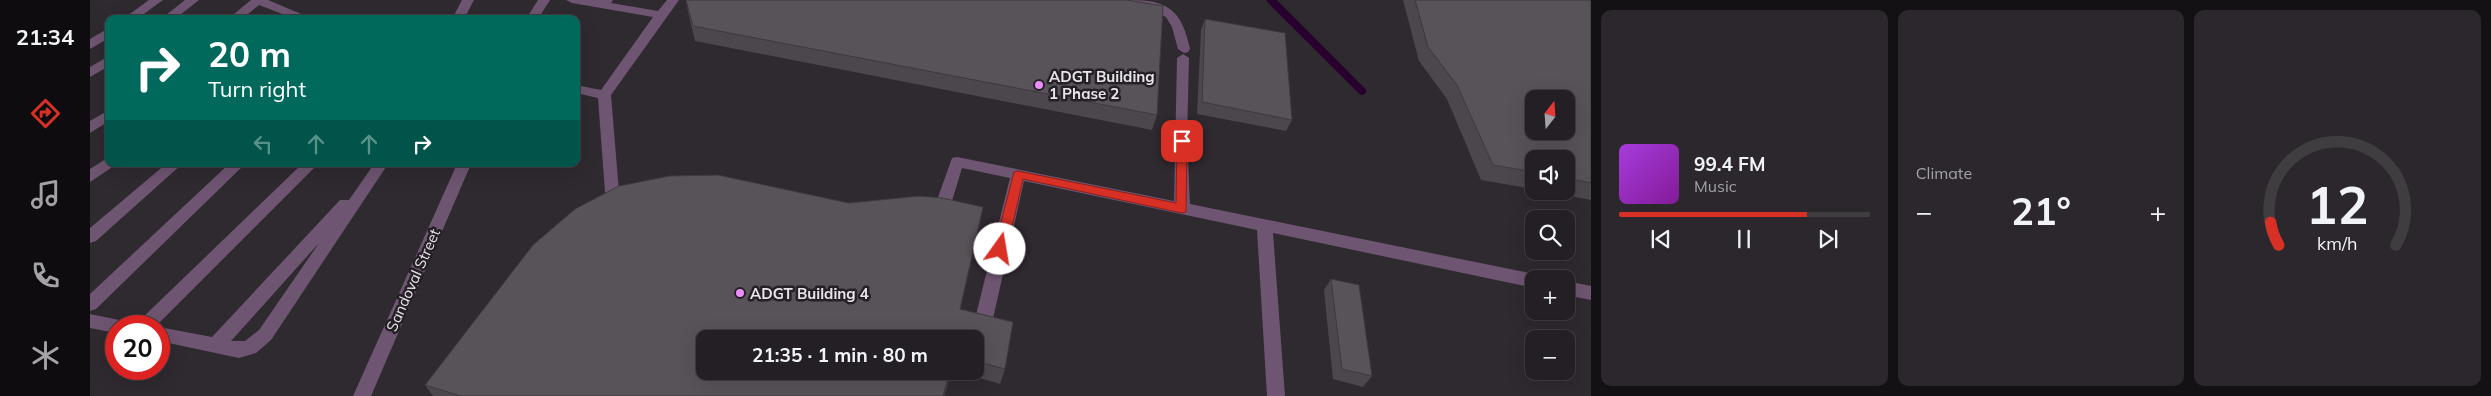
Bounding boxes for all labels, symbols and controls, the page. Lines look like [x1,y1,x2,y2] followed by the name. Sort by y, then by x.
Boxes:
[16,23,74,51] text: 21:34
[208,32,291,76] text: 20 m
[125,35,190,100] icon: right
[1049,67,1155,103] place label: ADGT Building 1 Phase 2
[208,75,306,103] text: Turn right
[1033,79,1045,91] marker: ADGT Building 1 Phase 2
[1525,90,1575,140] north arrow
[1525,90,1575,380] map controls
[28,96,63,131] icon: directions
[1161,120,1203,162] pin
[1168,127,1196,155] icon: arrive
[249,130,277,158] icon: left
[302,130,330,158] icon: ahead
[355,130,383,158] icon: ahead
[408,130,436,158] icon: right
[1525,150,1575,200] button: sound
[1694,152,1766,176] text: 99.4 FM
[1916,163,1972,183] text: Climate
[2306,172,2369,237] text: 12
[1694,176,1737,196] text: Music
[28,177,63,212] icon: music
[2011,187,2071,235] text: 21°
[1916,194,1932,229] text: −
[2150,194,2166,229] text: +
[1525,210,1575,260] button: search
[973,222,1025,274] position arrow
[1647,225,1675,253] icon: previous
[1730,225,1758,253] icon: pause
[1814,225,1842,253] icon: next
[382,226,444,334] street label: Sandoval Street
[2317,232,2358,254] text: km/h
[28,258,63,293] icon: phone
[1525,270,1575,320] button: +
[750,284,869,303] place label: ADGT Building 4
[734,287,746,299] marker: ADGT Building 4
[105,315,170,380] speed limit sign: 20
[1525,330,1575,380] button: −
[28,338,63,373] icon: climate
[752,343,928,367] text: 21:35 · 1 min · 80 m

